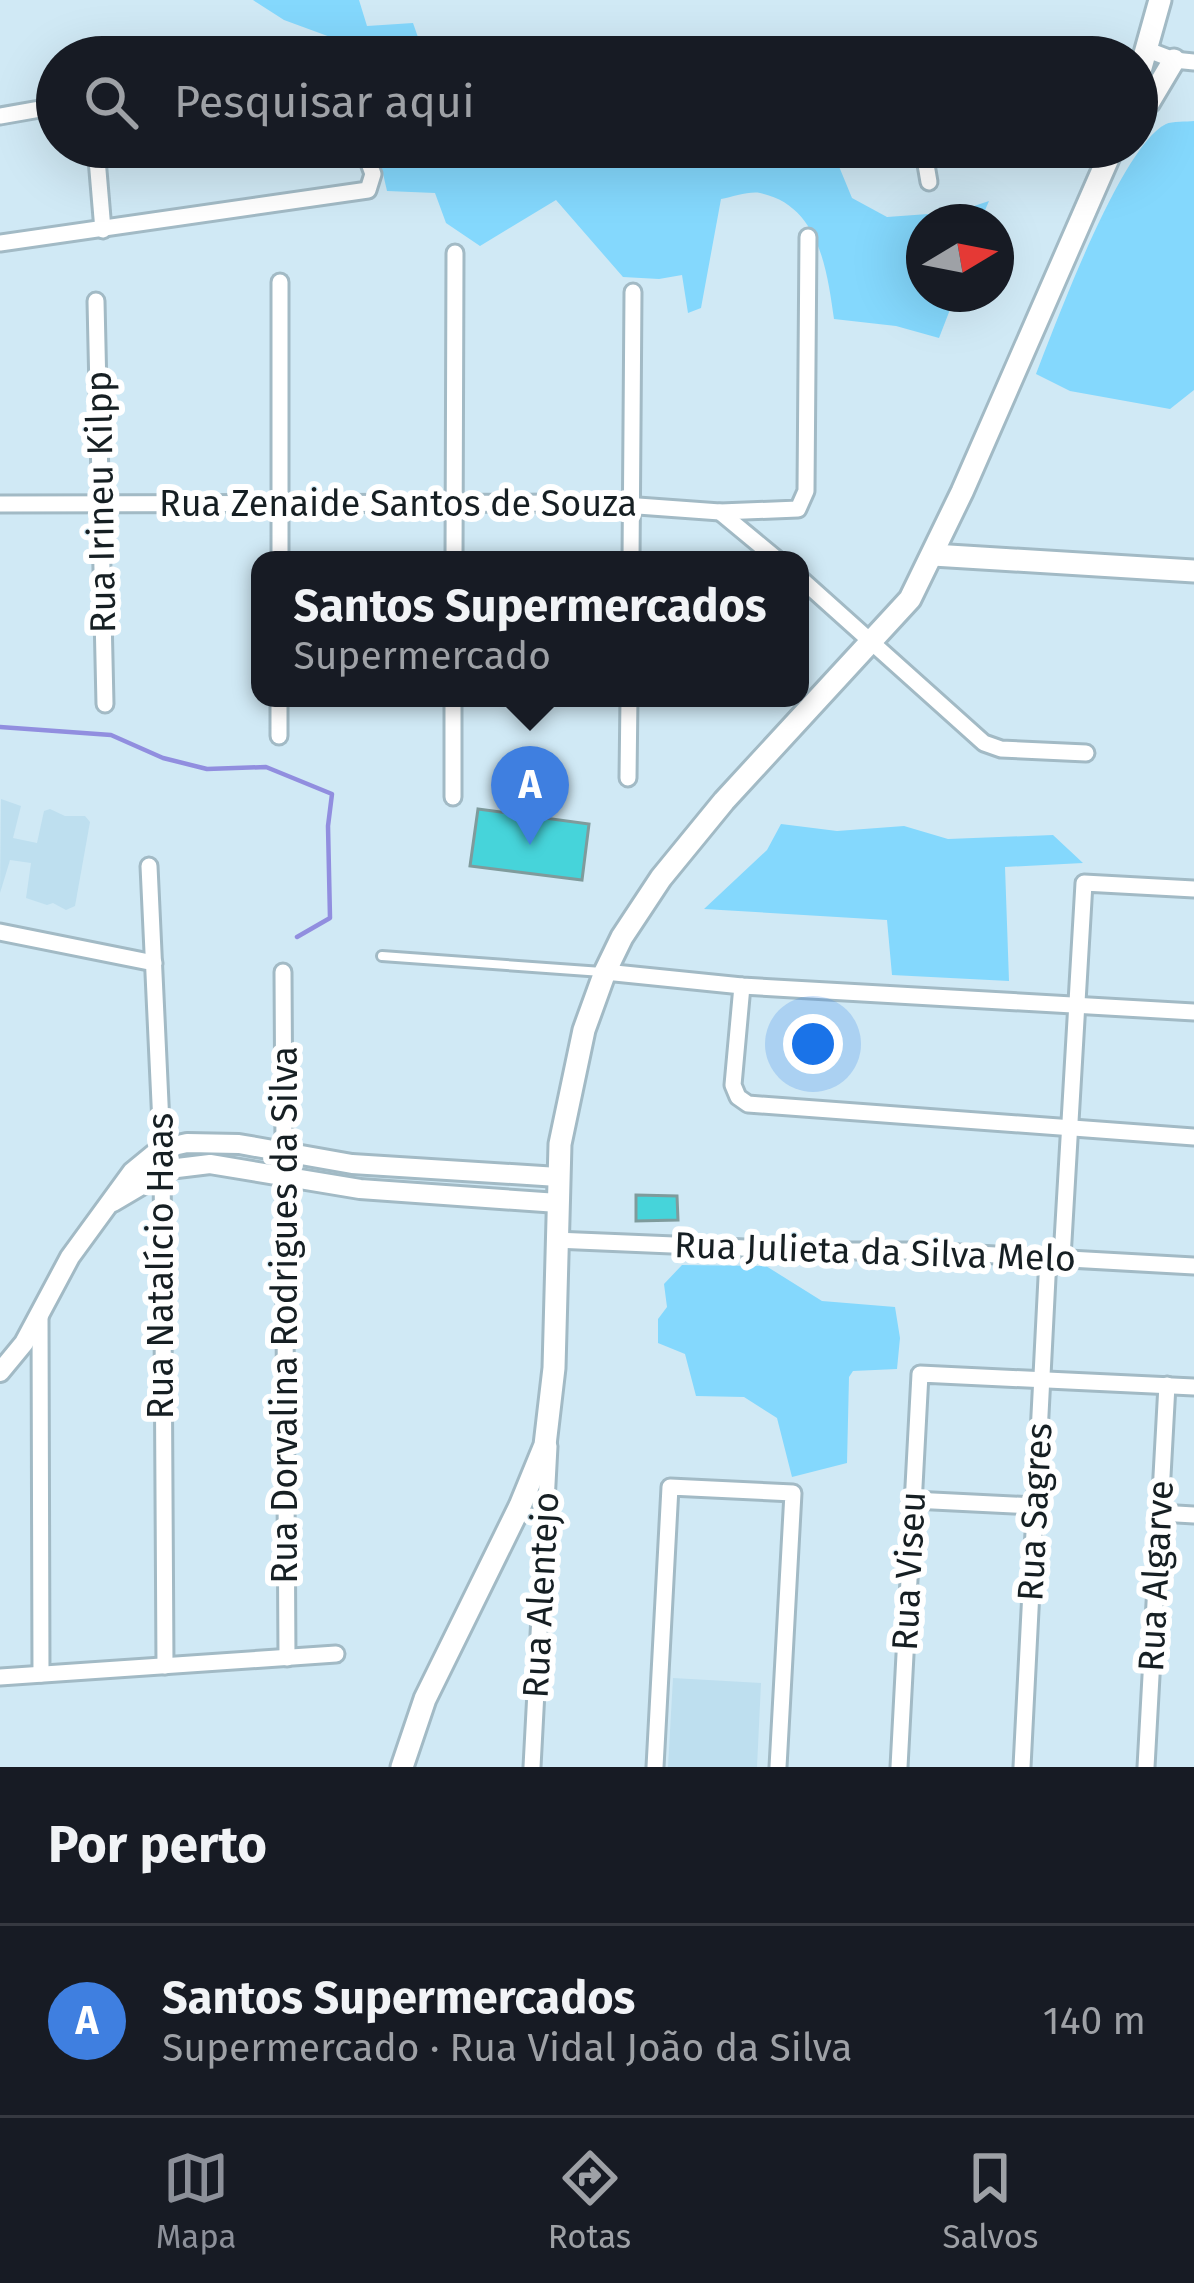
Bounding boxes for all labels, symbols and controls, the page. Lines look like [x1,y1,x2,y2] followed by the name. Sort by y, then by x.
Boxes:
[36,36,1158,168] search box
[78,69,144,135] icon: search
[174,75,475,129] text: Pesquisar aqui
[906,204,1014,312] north arrow
[77,370,125,634] street label: Rua Irineu Kilpp
[159,482,637,526] street label: Rua Zenaide Santos de Souza
[251,551,809,707] popup
[293,579,767,633] text: Santos Supermercados
[293,633,551,679] text: Supermercado
[491,746,569,845] pin: A
[783,1014,843,1074] your location
[263,1046,307,1584] street label: Rua Dorvalina Rodrigues da Silva
[139,1113,183,1419] street label: Rua Natalício Haas
[673,1223,1077,1281] street label: Rua Julieta da Silva Melo
[1008,1422,1062,1602] street label: Rua Sagres
[1129,1479,1183,1673] street label: Rua Algarve
[883,1490,935,1652] street label: Rua Viseu
[514,1491,568,1699] street label: Rua Alentejo
[48,1814,267,1876] text: Por perto
[162,1971,635,2025] text: Santos Supermercados
[75,1998,99,2044] text: A
[1043,1998,1146,2044] text: 140 m
[162,2025,853,2071] text: Supermercado · Rua Vidal João da Silva
[156,2145,237,2257] tab: Mapa
[548,2145,631,2257] tab: Rotas
[943,2145,1038,2257] tab: Salvos

